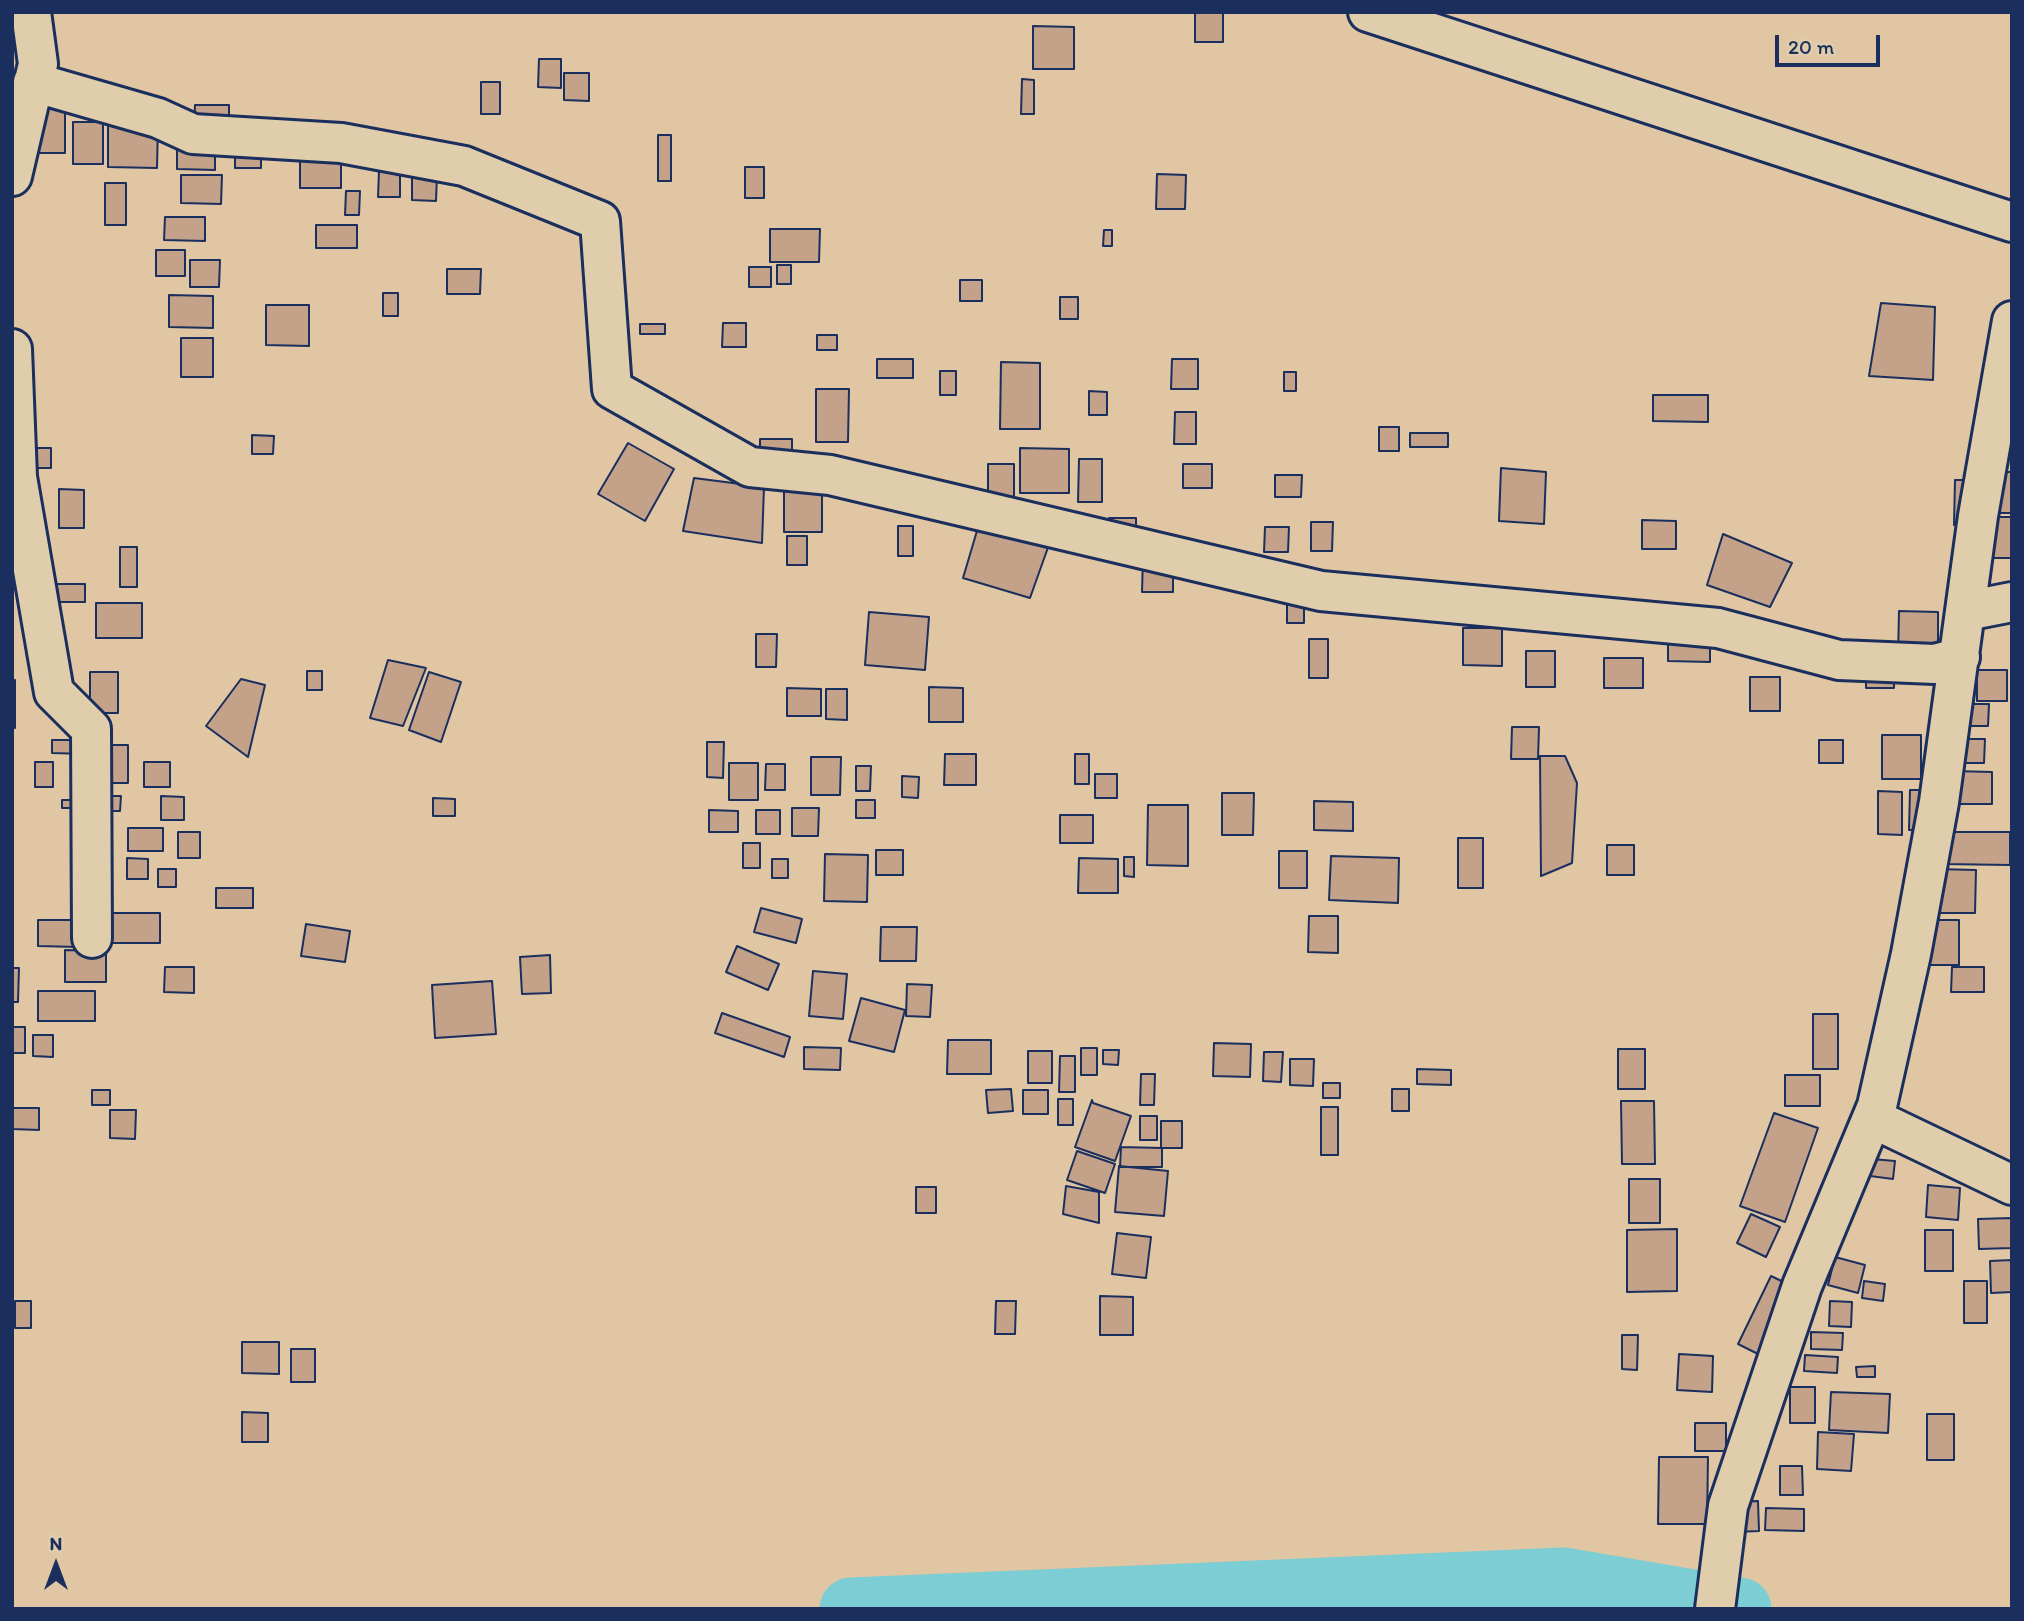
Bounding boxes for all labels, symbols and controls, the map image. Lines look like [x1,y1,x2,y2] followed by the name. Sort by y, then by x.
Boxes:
[1779,21,1884,65] scale bar
[1788,34,1834,59] text: 20 m
[21,1530,91,1600] north arrow
[50,1532,62,1555] text: N

